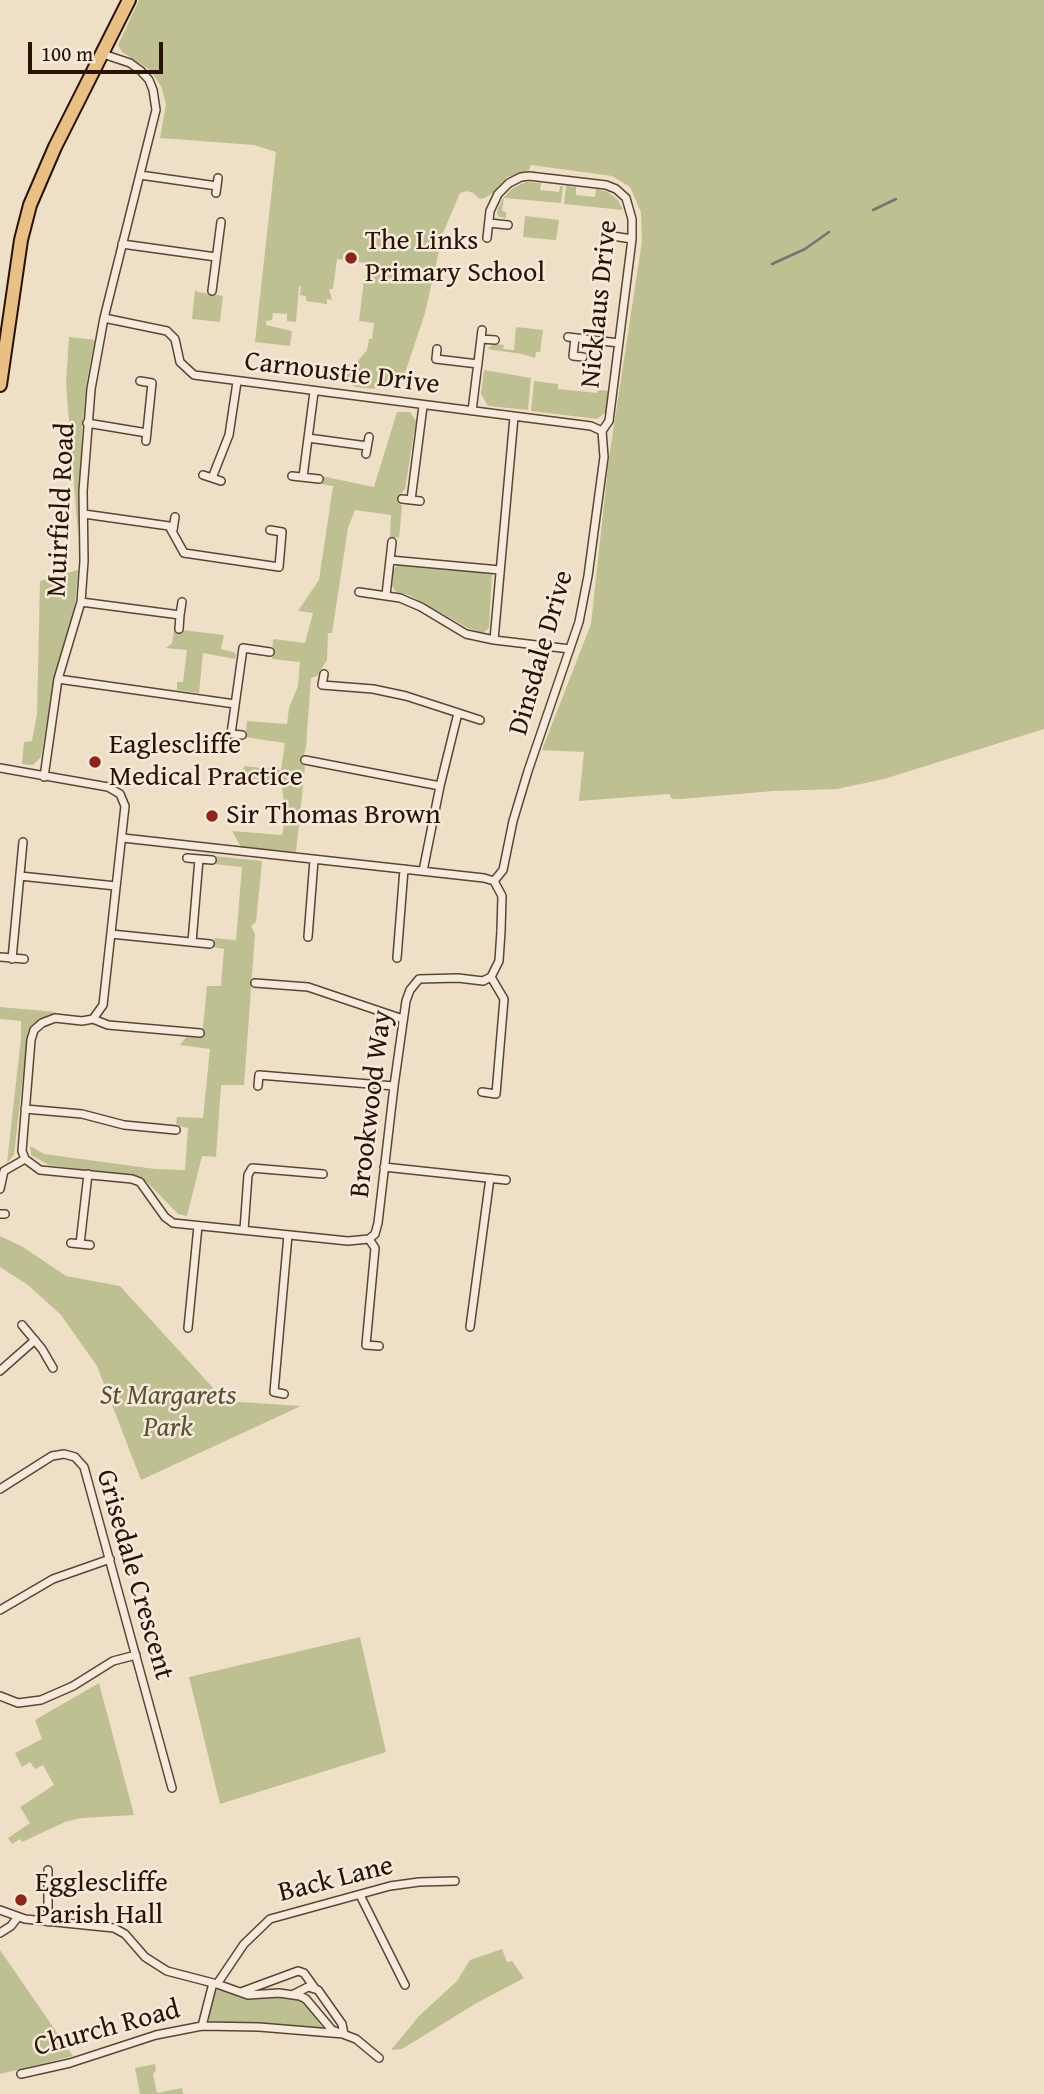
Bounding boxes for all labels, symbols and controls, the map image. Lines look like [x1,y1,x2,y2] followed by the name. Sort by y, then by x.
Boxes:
[32,28,166,72] scale bar
[41,38,93,69] text: 100 m
[574,218,626,390] street label: Nicklaus Drive
[365,225,545,291] place label: The Links Primary School
[343,250,359,266] marker: The Links Primary School
[243,345,441,403] street label: Carnoustie Drive
[41,422,83,598] street label: Muirfield Road
[502,567,582,739] street label: Dinsdale Drive
[109,729,303,795] place label: Eaglescliffe Medical Practice
[87,754,103,770] marker: Eaglescliffe Medical Practice
[226,799,441,833] place label: Sir Thomas Brown
[204,808,220,824] marker: Sir Thomas Brown
[344,1008,400,1200] street label: Brookwood Way
[100,1380,236,1446] park label: St Margarets Park
[88,1466,180,1684] street label: Grisedale Crescent
[275,1850,397,1910] street label: Back Lane
[35,1867,168,1933] place label: Egglescliffe Parish Hall
[13,1892,29,1908] marker: Egglescliffe Parish Hall
[30,1993,184,2065] street label: Church Road

